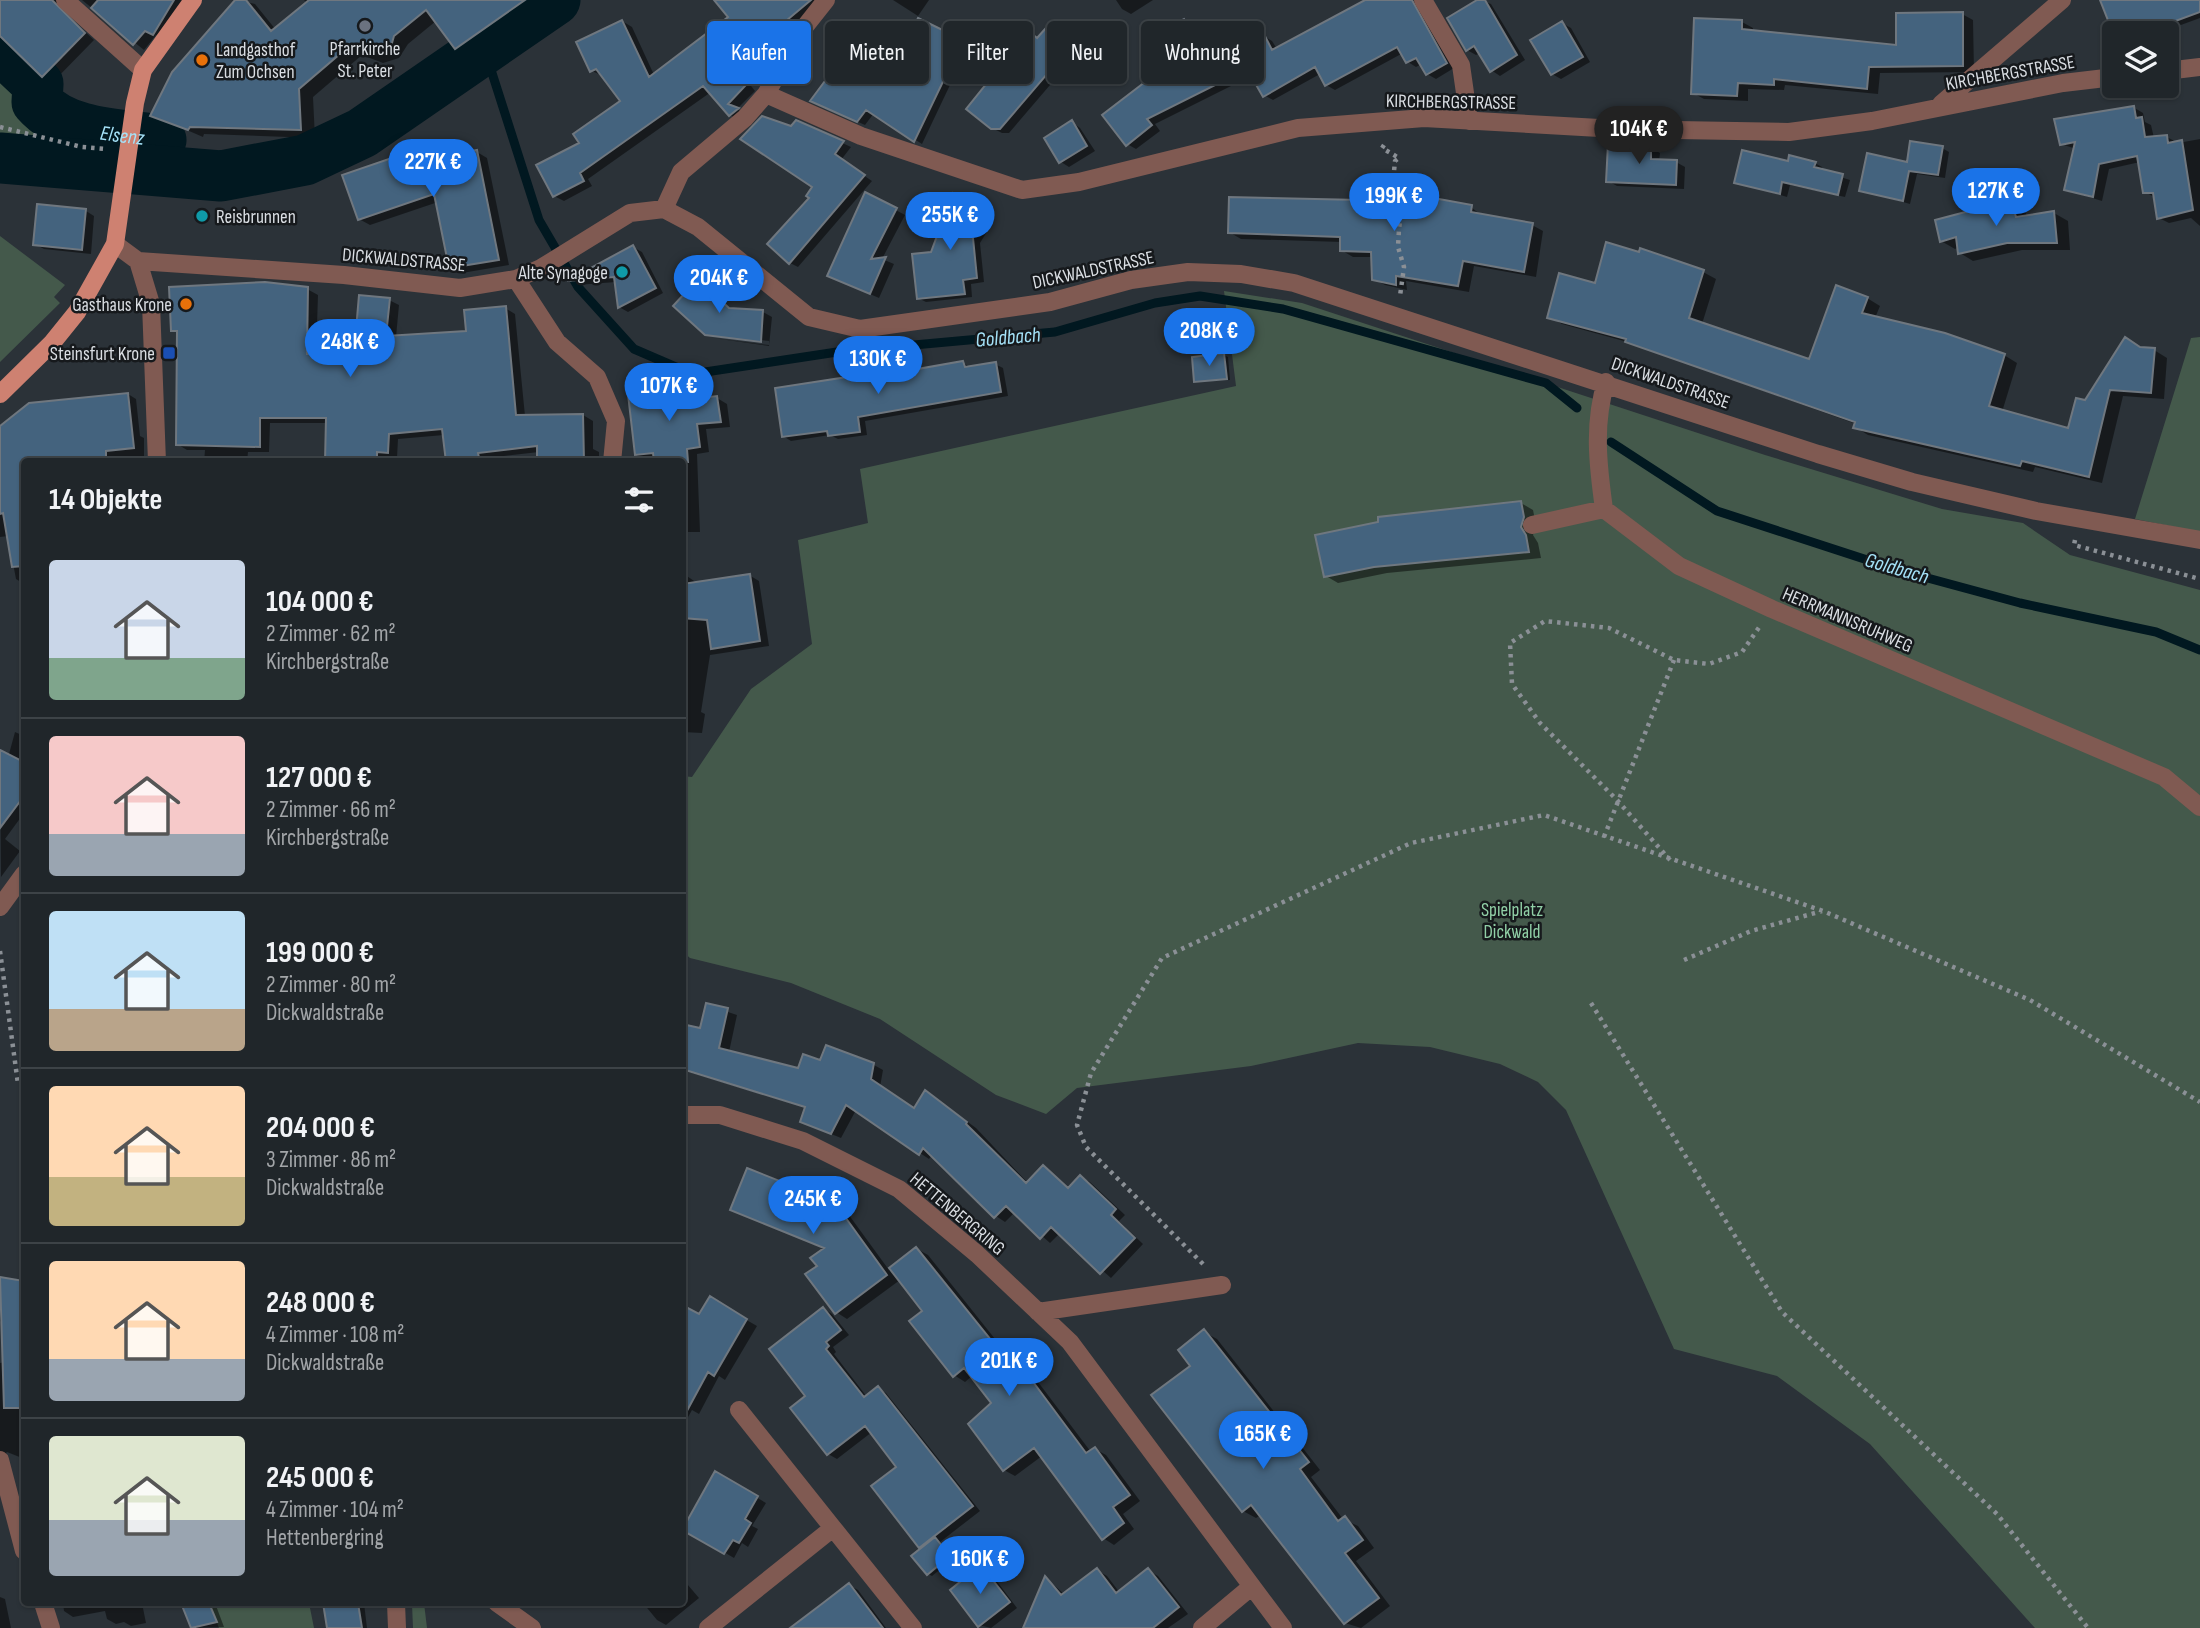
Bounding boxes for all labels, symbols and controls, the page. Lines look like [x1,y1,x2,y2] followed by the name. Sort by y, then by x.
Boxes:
[357,18,373,34] marker: Pfarrkirche St. Peter
[707,21,811,84] chip: Kaufen
[825,21,929,84] chip: Mieten
[943,21,1033,84] chip: Filter
[1047,21,1127,84] chip: Neu
[1141,21,1264,84] chip: Wohnung
[2102,21,2179,98] map controls
[2102,21,2179,98] button: layers
[330,38,400,83] place label: Pfarrkirche St. Peter
[216,39,296,84] place label: Landgasthof Zum Ochsen
[1944,51,2077,96] street label: KIRCHBERGSTRASSE
[194,52,210,68] marker: Landgasthof Zum Ochsen
[1386,90,1516,115] street label: KIRCHBERGSTRASSE
[1582,106,1696,166] pin: 104K €
[1610,115,1668,143] text: 104K €
[98,120,146,151] water label: Elsenz
[376,140,490,199] pin: 227K €
[404,148,462,176] text: 227K €
[1939,168,2053,228] pin: 127K €
[1337,174,1451,233] pin: 199K €
[1968,177,2024,205] text: 127K €
[1365,182,1423,210] text: 199K €
[893,192,1007,252] pin: 255K €
[922,201,978,229] text: 255K €
[216,206,296,229] place label: Reisbrunnen
[194,208,210,224] marker: Reisbrunnen
[341,244,467,277] street label: DICKWALDSTRASSE
[1030,246,1156,295] street label: DICKWALDSTRASSE
[662,256,776,315] pin: 204K €
[517,262,608,285] place label: Alte Synagoge
[614,264,630,280] marker: Alte Synagoge
[690,264,748,292] text: 204K €
[72,294,172,317] place label: Gasthaus Krone
[178,296,194,312] marker: Gasthaus Krone
[1152,308,1266,368] pin: 208K €
[1180,317,1238,345] text: 208K €
[293,320,407,379] pin: 248K €
[974,322,1042,353] water label: Goldbach
[321,328,379,356] text: 248K €
[821,336,935,396] pin: 130K €
[50,343,155,366] place label: Steinsfurt Krone
[161,345,177,361] marker: Steinsfurt Krone
[850,345,906,373] text: 130K €
[1608,352,1733,414] street label: DICKWALDSTRASSE
[612,364,726,423] pin: 107K €
[641,372,697,400] text: 107K €
[620,481,658,519] icon: filters
[49,482,162,518] text: 14 Objekte
[1862,547,1932,590] water label: Goldbach
[1779,583,1916,658] street label: HERRMANNSRUHWEG
[266,584,374,620] text: 104 000 €
[105,588,189,672] icon: home
[266,620,396,648] text: 2 Zimmer · 62 m²
[266,648,389,676] text: Kirchbergstraße
[266,760,372,796] text: 127 000 €
[105,764,189,848] icon: home
[266,796,396,824] text: 2 Zimmer · 66 m²
[266,824,389,852] text: Kirchbergstraße
[1481,899,1543,944] park label: Spielplatz Dickwald
[266,935,374,971] text: 199 000 €
[105,939,189,1023] icon: home
[266,971,396,999] text: 2 Zimmer · 80 m²
[266,999,384,1027] text: Dickwaldstraße
[266,1110,375,1146] text: 204 000 €
[105,1114,189,1198] icon: home
[266,1146,396,1174] text: 3 Zimmer · 86 m²
[905,1168,1009,1260] street label: HETTENBERGRING
[266,1174,384,1202] text: Dickwaldstraße
[756,1176,870,1236] pin: 245K €
[784,1185,842,1213] text: 245K €
[266,1285,375,1321] text: 248 000 €
[105,1289,189,1373] icon: home
[266,1321,404,1349] text: 4 Zimmer · 108 m²
[952,1338,1066,1398] pin: 201K €
[981,1347,1037,1375] text: 201K €
[266,1349,384,1377] text: Dickwaldstraße
[1206,1412,1320,1471] pin: 165K €
[1235,1420,1291,1448] text: 165K €
[266,1460,374,1496] text: 245 000 €
[105,1464,189,1548] icon: home
[266,1496,404,1524] text: 4 Zimmer · 104 m²
[266,1524,384,1552] text: Hettenbergring
[923,1536,1037,1596] pin: 160K €
[951,1545,1009,1573] text: 160K €

